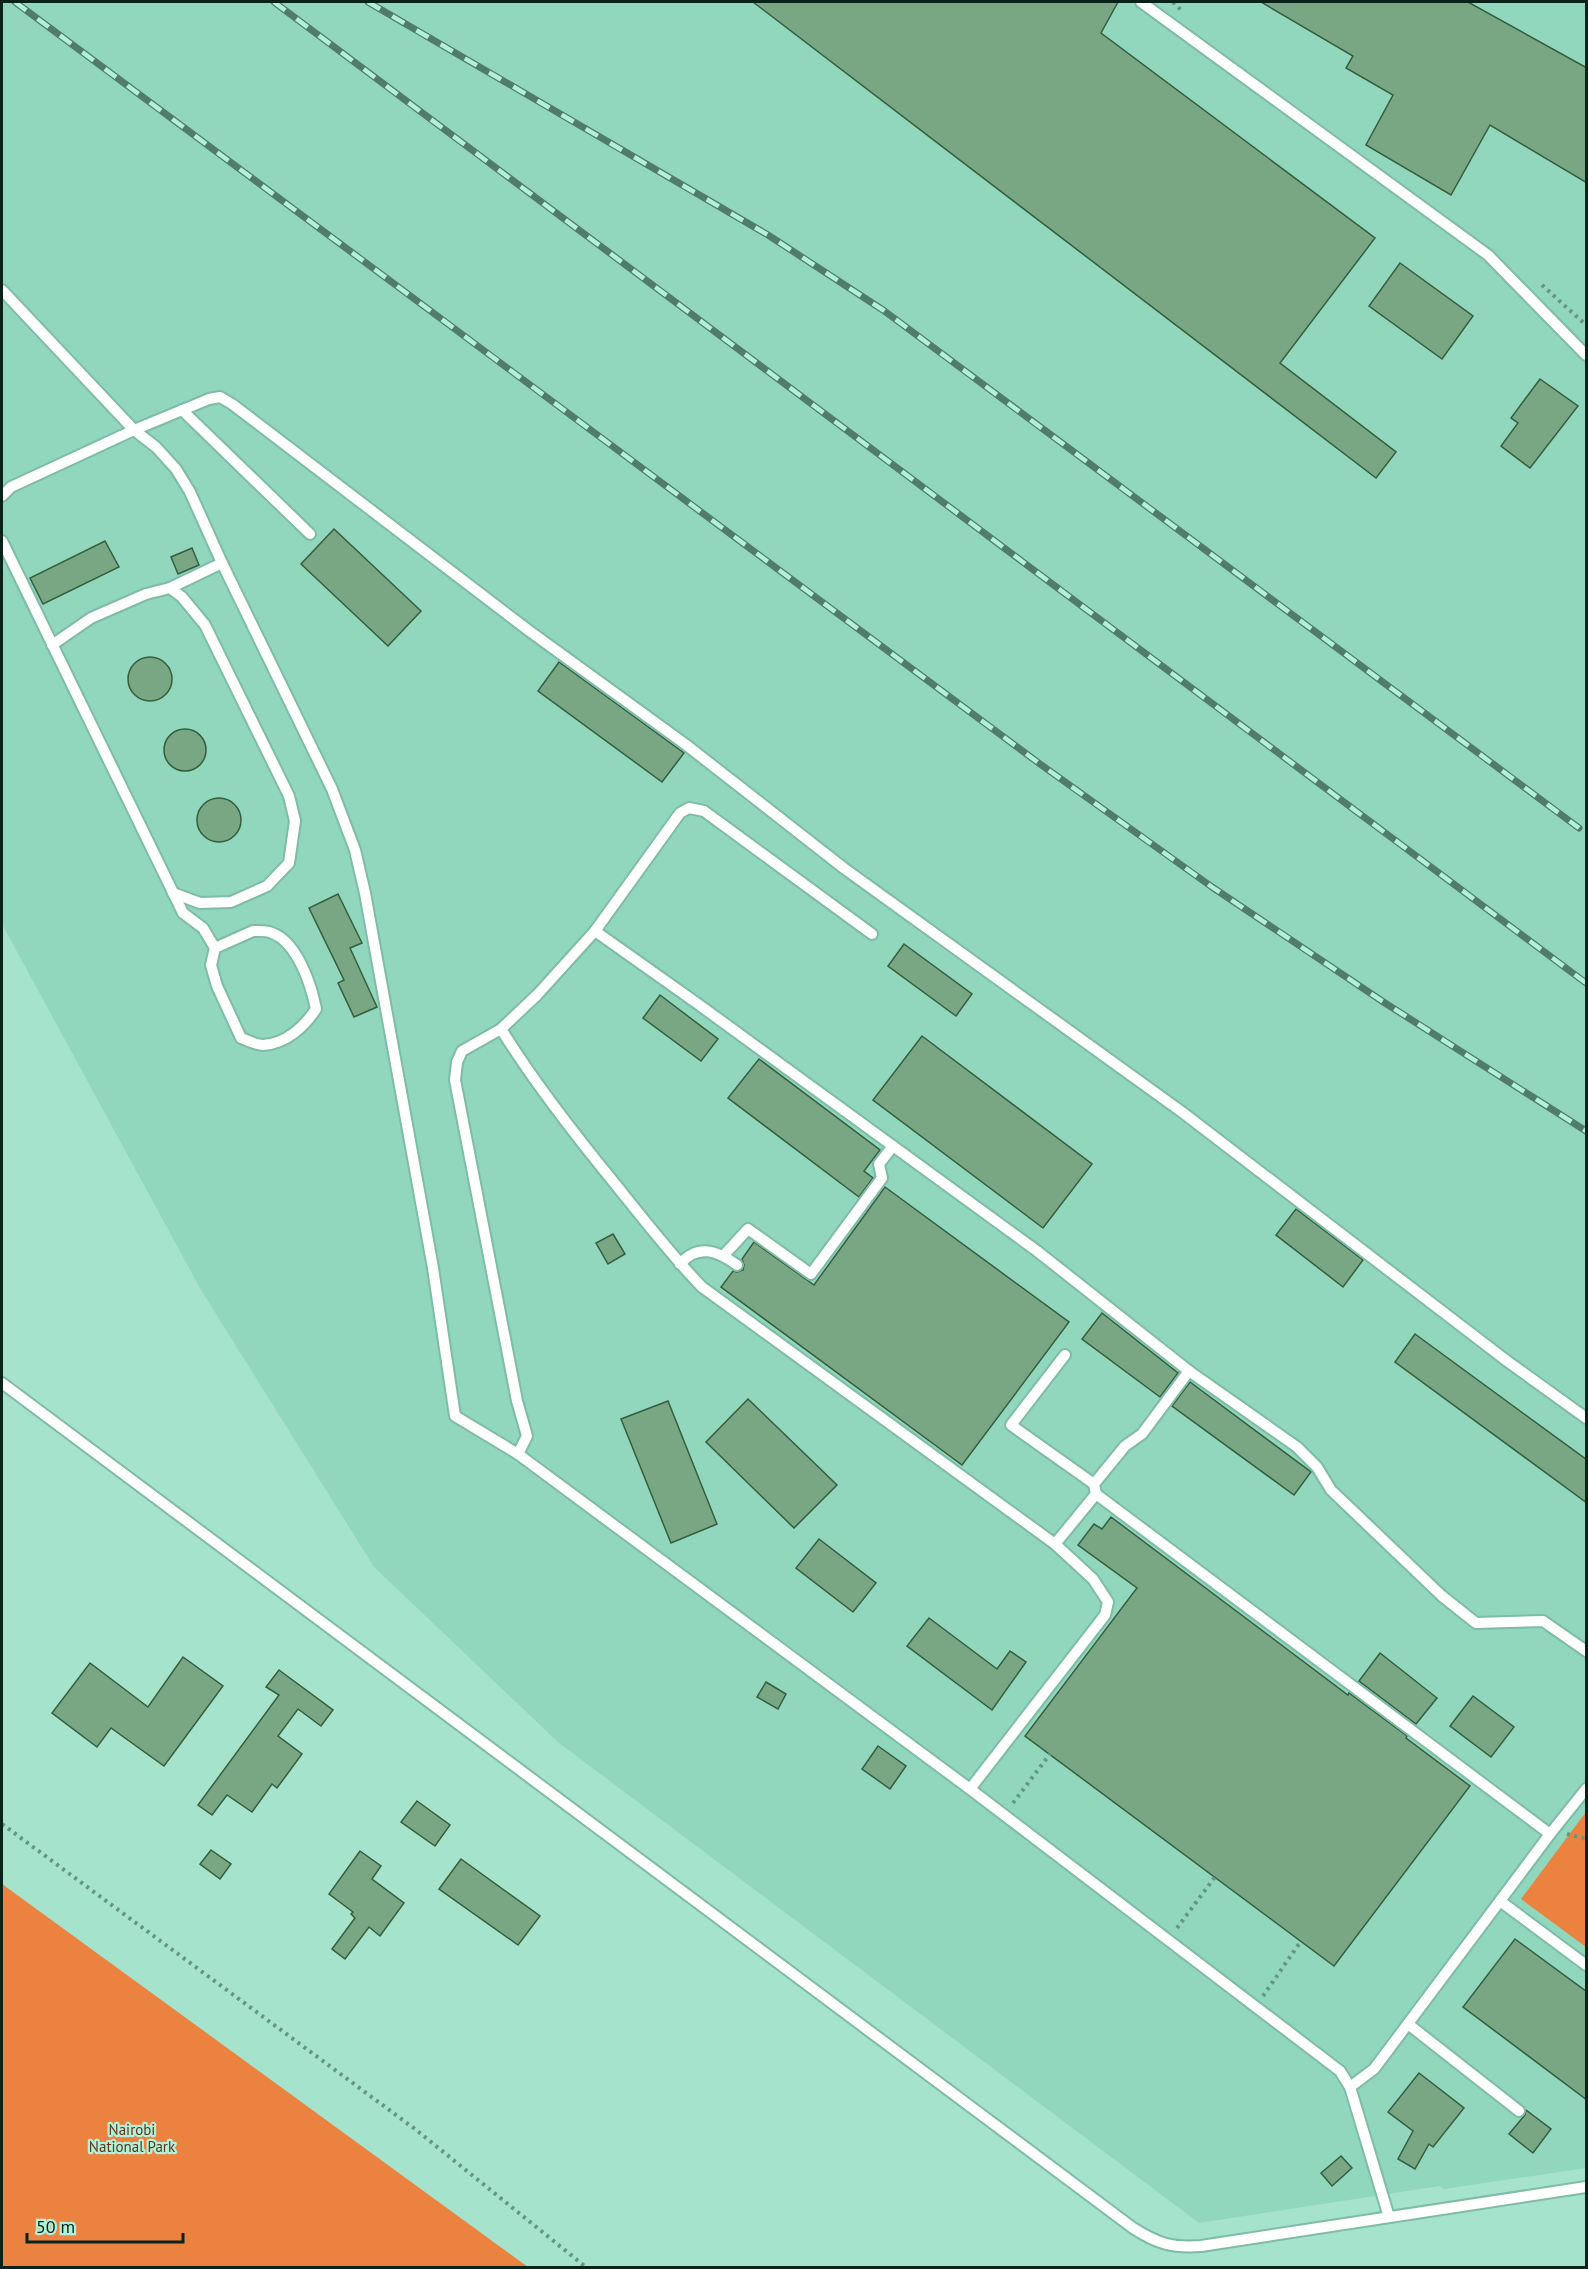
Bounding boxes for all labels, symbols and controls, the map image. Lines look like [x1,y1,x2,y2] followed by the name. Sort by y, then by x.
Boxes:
[89,2120,176,2156] park label: Nairobi National Park
[27,2206,183,2244] scale bar
[36,2215,75,2238] text: 50 m

